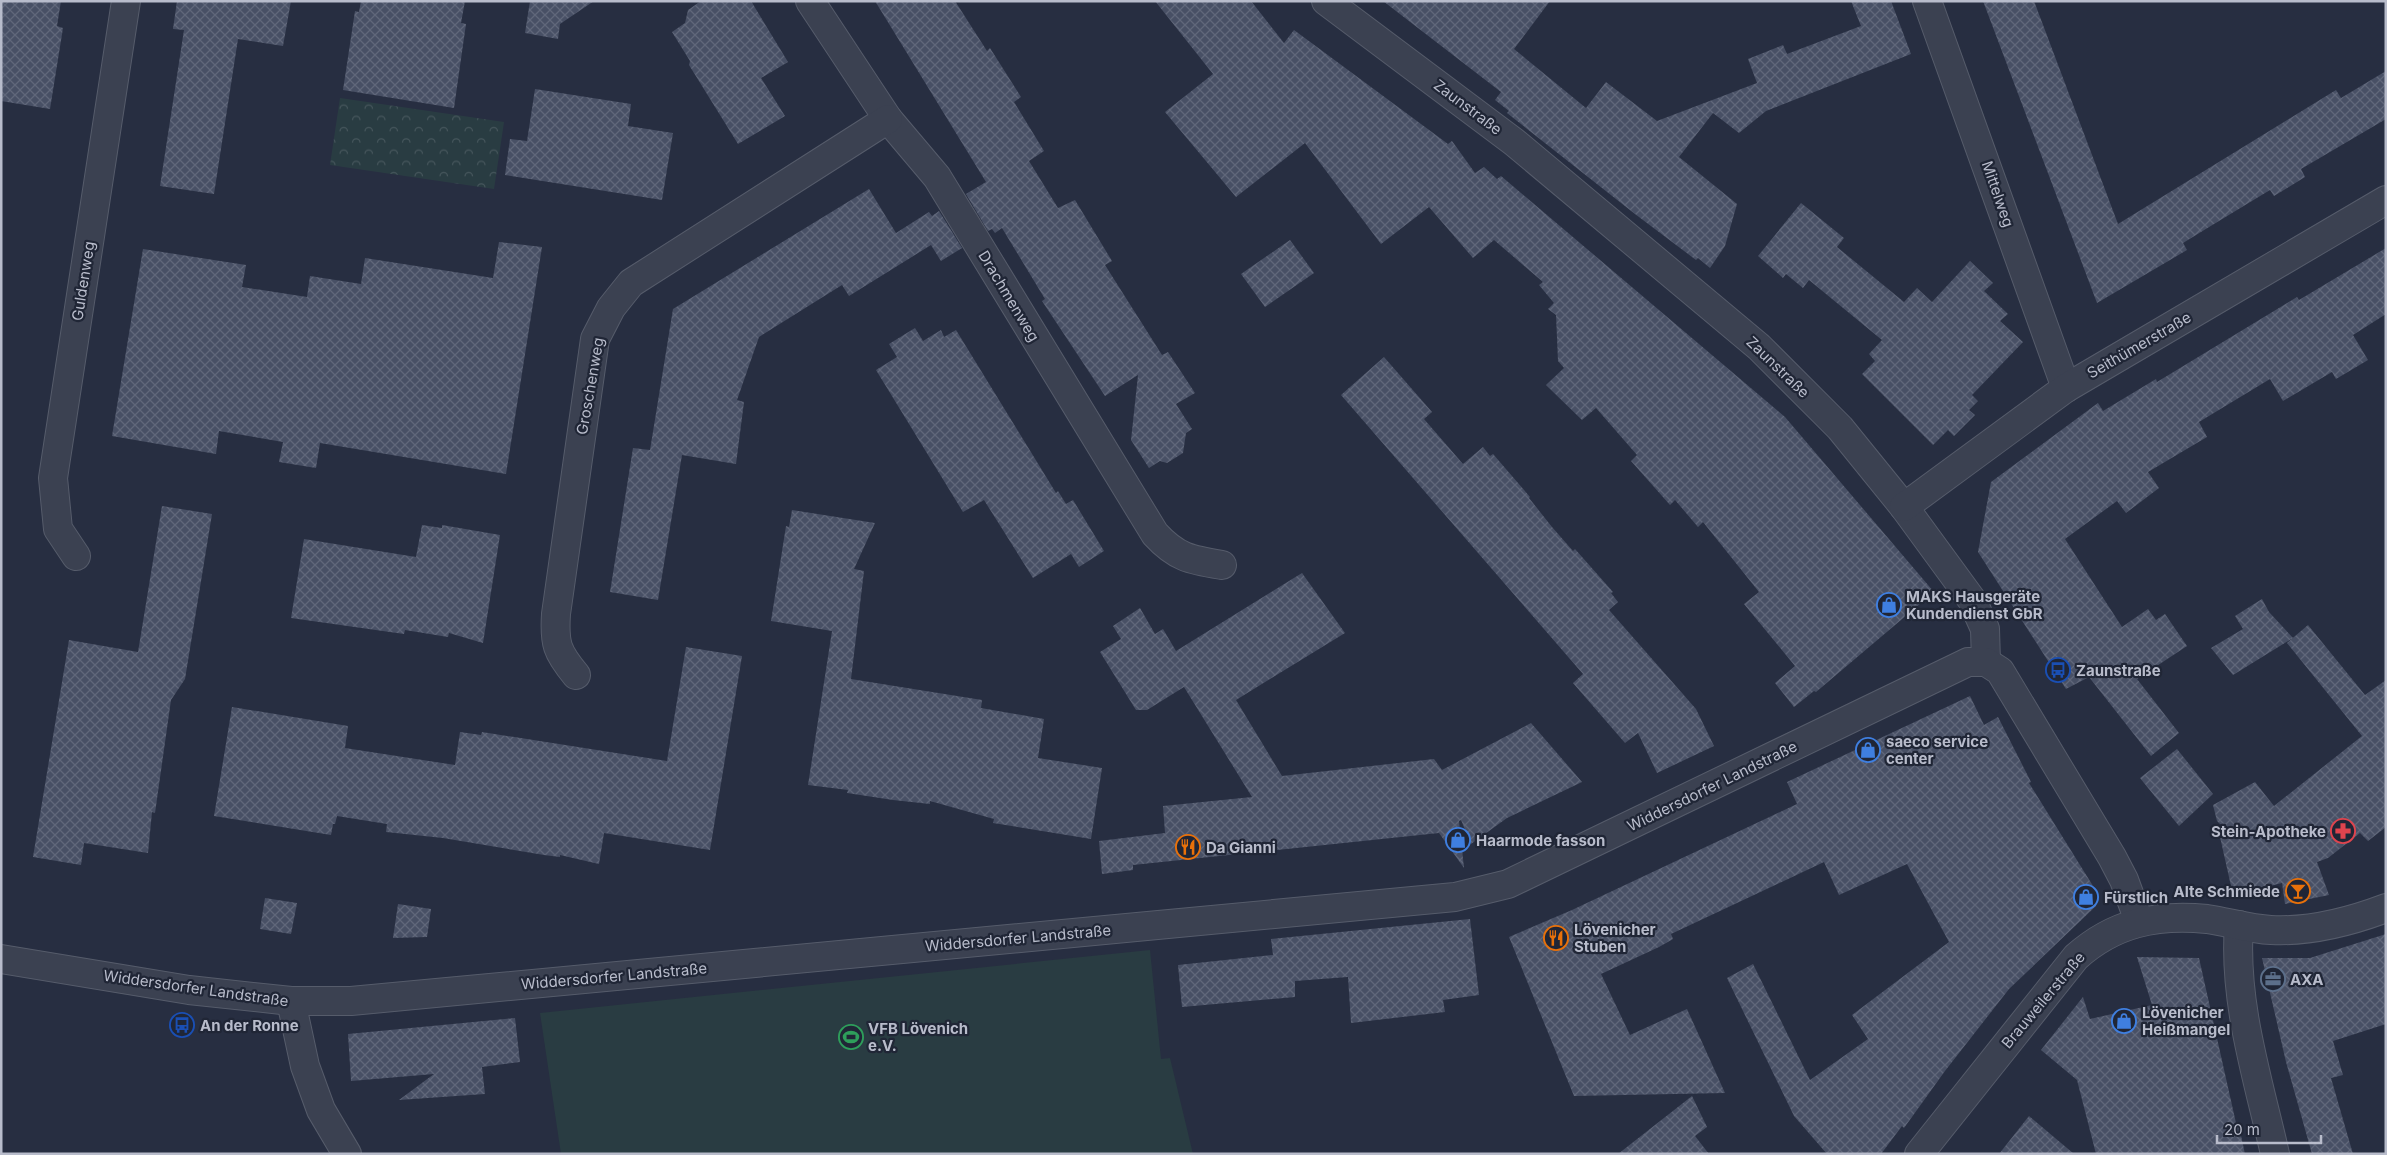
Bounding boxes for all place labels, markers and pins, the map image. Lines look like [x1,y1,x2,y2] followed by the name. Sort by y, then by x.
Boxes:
[1906,587,2043,623] place label: MAKS Hausgeräte Kundendienst GbR
[1876,592,1902,618] shop icon: MAKS Hausgeräte Kundendienst GbR
[2045,657,2071,683] bus stop icon: Zaunstraße
[2076,661,2161,680] place label: Zaunstraße
[1886,732,1988,768] place label: saeco service center
[1855,737,1881,763] shop icon: saeco service center
[2330,818,2356,844] pharmacy icon: Stein-Apotheke
[2211,822,2326,841] place label: Stein-Apotheke
[1445,827,1471,853] shop icon: Haarmode fasson
[1476,831,1605,850] place label: Haarmode fasson
[1175,834,1201,860] restaurant icon: Da Gianni
[1206,838,1276,857] place label: Da Gianni
[2285,878,2311,904] bar icon: Alte Schmiede
[2174,882,2280,901] place label: Alte Schmiede
[2073,884,2099,910] shop icon: Fürstlich
[2104,888,2168,907] place label: Fürstlich
[1574,920,1656,956] place label: Lövenicher Stuben
[1543,925,1569,951] restaurant icon: Lövenicher Stuben
[2260,966,2286,992] office icon: AXA
[2290,970,2323,989] place label: AXA
[2142,1003,2230,1039] place label: Lövenicher Heißmangel
[2111,1008,2137,1034] shop icon: Lövenicher Heißmangel
[169,1012,195,1038] bus stop icon: An der Ronne
[200,1016,299,1035] place label: An der Ronne
[868,1019,968,1055] place label: VFB Lövenich e.V.
[838,1024,864,1050] sports icon: VFB Lövenich e.V.

